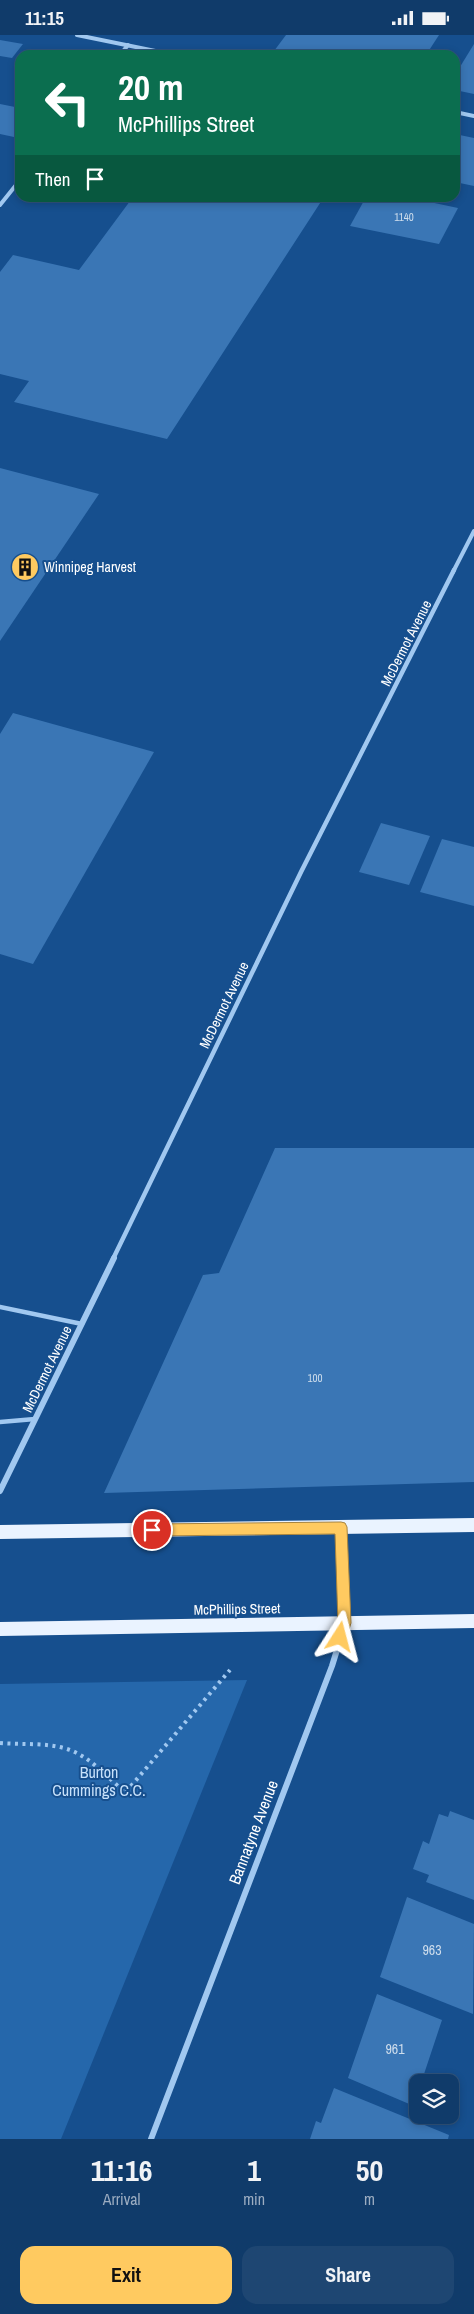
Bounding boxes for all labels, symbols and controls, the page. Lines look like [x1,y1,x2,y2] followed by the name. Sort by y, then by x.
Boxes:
[25,5,64,31] text: 11:15
[118,64,183,111] text: 20 m
[35,70,100,135] icon: left
[118,109,254,139] text: McPhillips Street
[81,165,109,193] icon: arrive
[35,166,71,192] text: Then
[394,210,414,224] house number: 1140
[10,552,40,582] building icon: Winnipeg Harvest
[44,558,136,576] place label: Winnipeg Harvest
[377,597,435,689] street label: McDermot Avenue
[195,959,253,1051] street label: McDermot Avenue
[18,1323,76,1415] street label: McDermot Avenue
[307,1371,323,1385] house number: 100
[131,1509,173,1551] pin
[138,1516,166,1544] icon: arrive
[193,1599,281,1619] street label: McPhillips Street
[313,1610,365,1662] position arrow
[52,1761,146,1801] park label: Burton Cummings C.C.
[223,1777,283,1887] street label: Bannatyne Avenue
[422,1941,442,1959] house number: 963
[385,2040,405,2058] house number: 961
[409,2074,459,2124] map controls
[409,2074,459,2124] button: layers
[91,2150,152,2190] text: 11:16
[247,2150,261,2190] text: 1
[356,2150,383,2190] text: 50
[103,2188,141,2210] text: Arrival
[243,2188,265,2210] text: min
[364,2188,375,2210] text: m
[20,2246,232,2304] button: Exit
[242,2246,454,2304] button: Share

